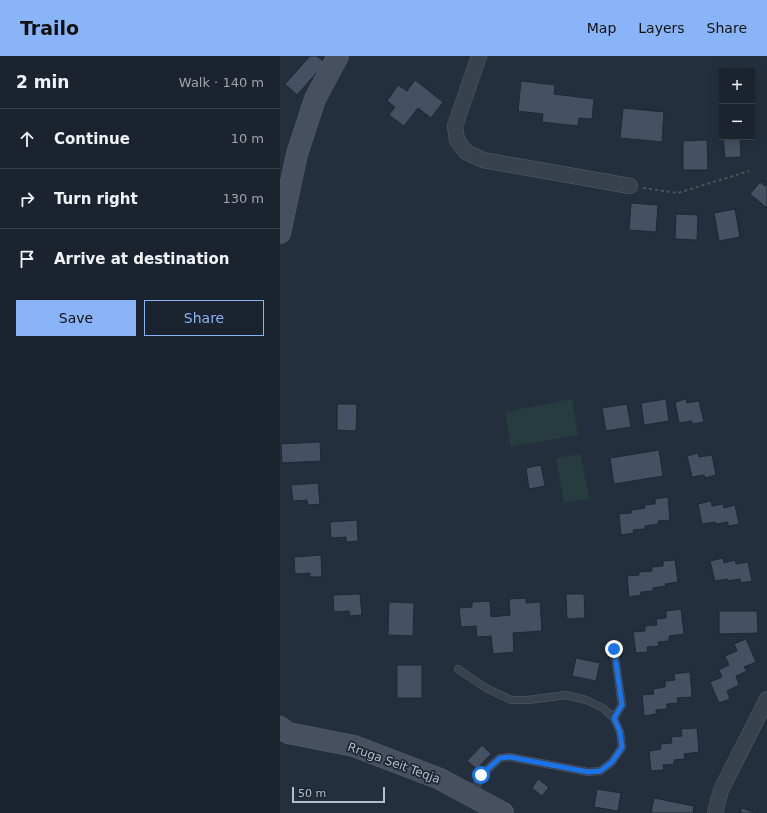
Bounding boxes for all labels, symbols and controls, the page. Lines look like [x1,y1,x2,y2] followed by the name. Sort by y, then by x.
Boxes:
[20,17,79,39] text: Trailo
[587,20,616,36] text: Map
[638,20,685,36] text: Layers
[707,20,747,36] text: Share
[719,68,755,140] map controls
[719,68,755,104] button: +
[16,72,69,92] text: 2 min
[179,75,264,90] text: Walk · 140 m
[719,104,755,140] button: −
[16,128,38,150] icon: ahead
[54,130,130,148] text: Continue
[231,131,264,146] text: 10 m
[16,188,38,210] icon: right
[54,190,138,208] text: Turn right
[222,191,264,206] text: 130 m
[16,248,38,270] icon: arrive
[54,250,229,268] text: Arrive at destination
[16,300,136,336] button: Save
[144,300,264,336] button: Share
[605,640,623,658] route end
[346,740,442,786] street label: Rruga Seit Teqja
[472,766,490,784] route start
[292,785,385,804] scale bar
[298,787,326,800] text: 50 m

